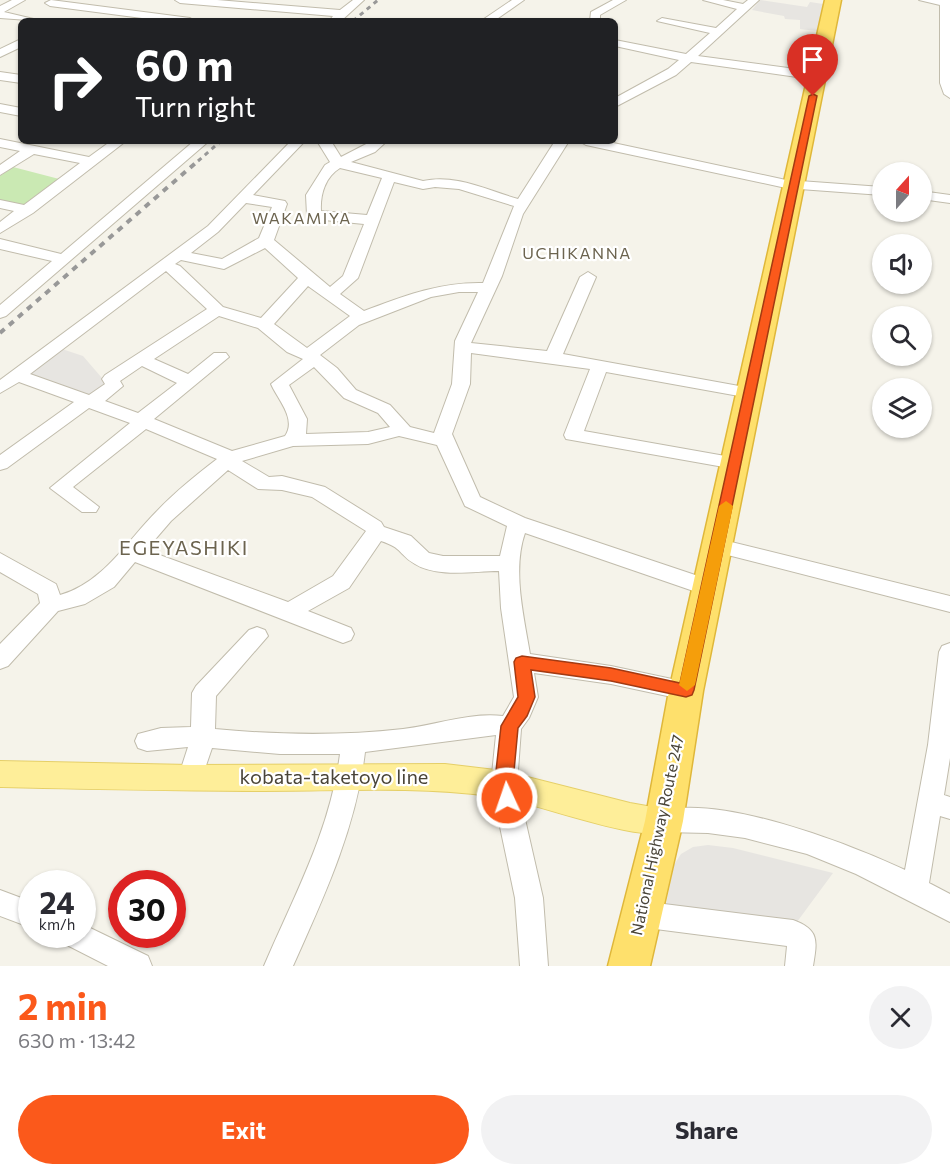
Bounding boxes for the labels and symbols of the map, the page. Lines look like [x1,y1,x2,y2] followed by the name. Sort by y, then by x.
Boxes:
[787,34,838,96] pin
[872,162,932,222] north arrow
[252,208,352,227] district label: WAKAMIYA
[522,243,632,262] district label: UCHIKANNA
[119,535,249,559] district label: EGEYASHIKI
[626,733,687,937] street label: National Highway Route 247
[240,764,428,788] street label: kobata-taketoyo line
[475,766,539,830] position arrow
[108,870,186,948] speed limit sign: 30

